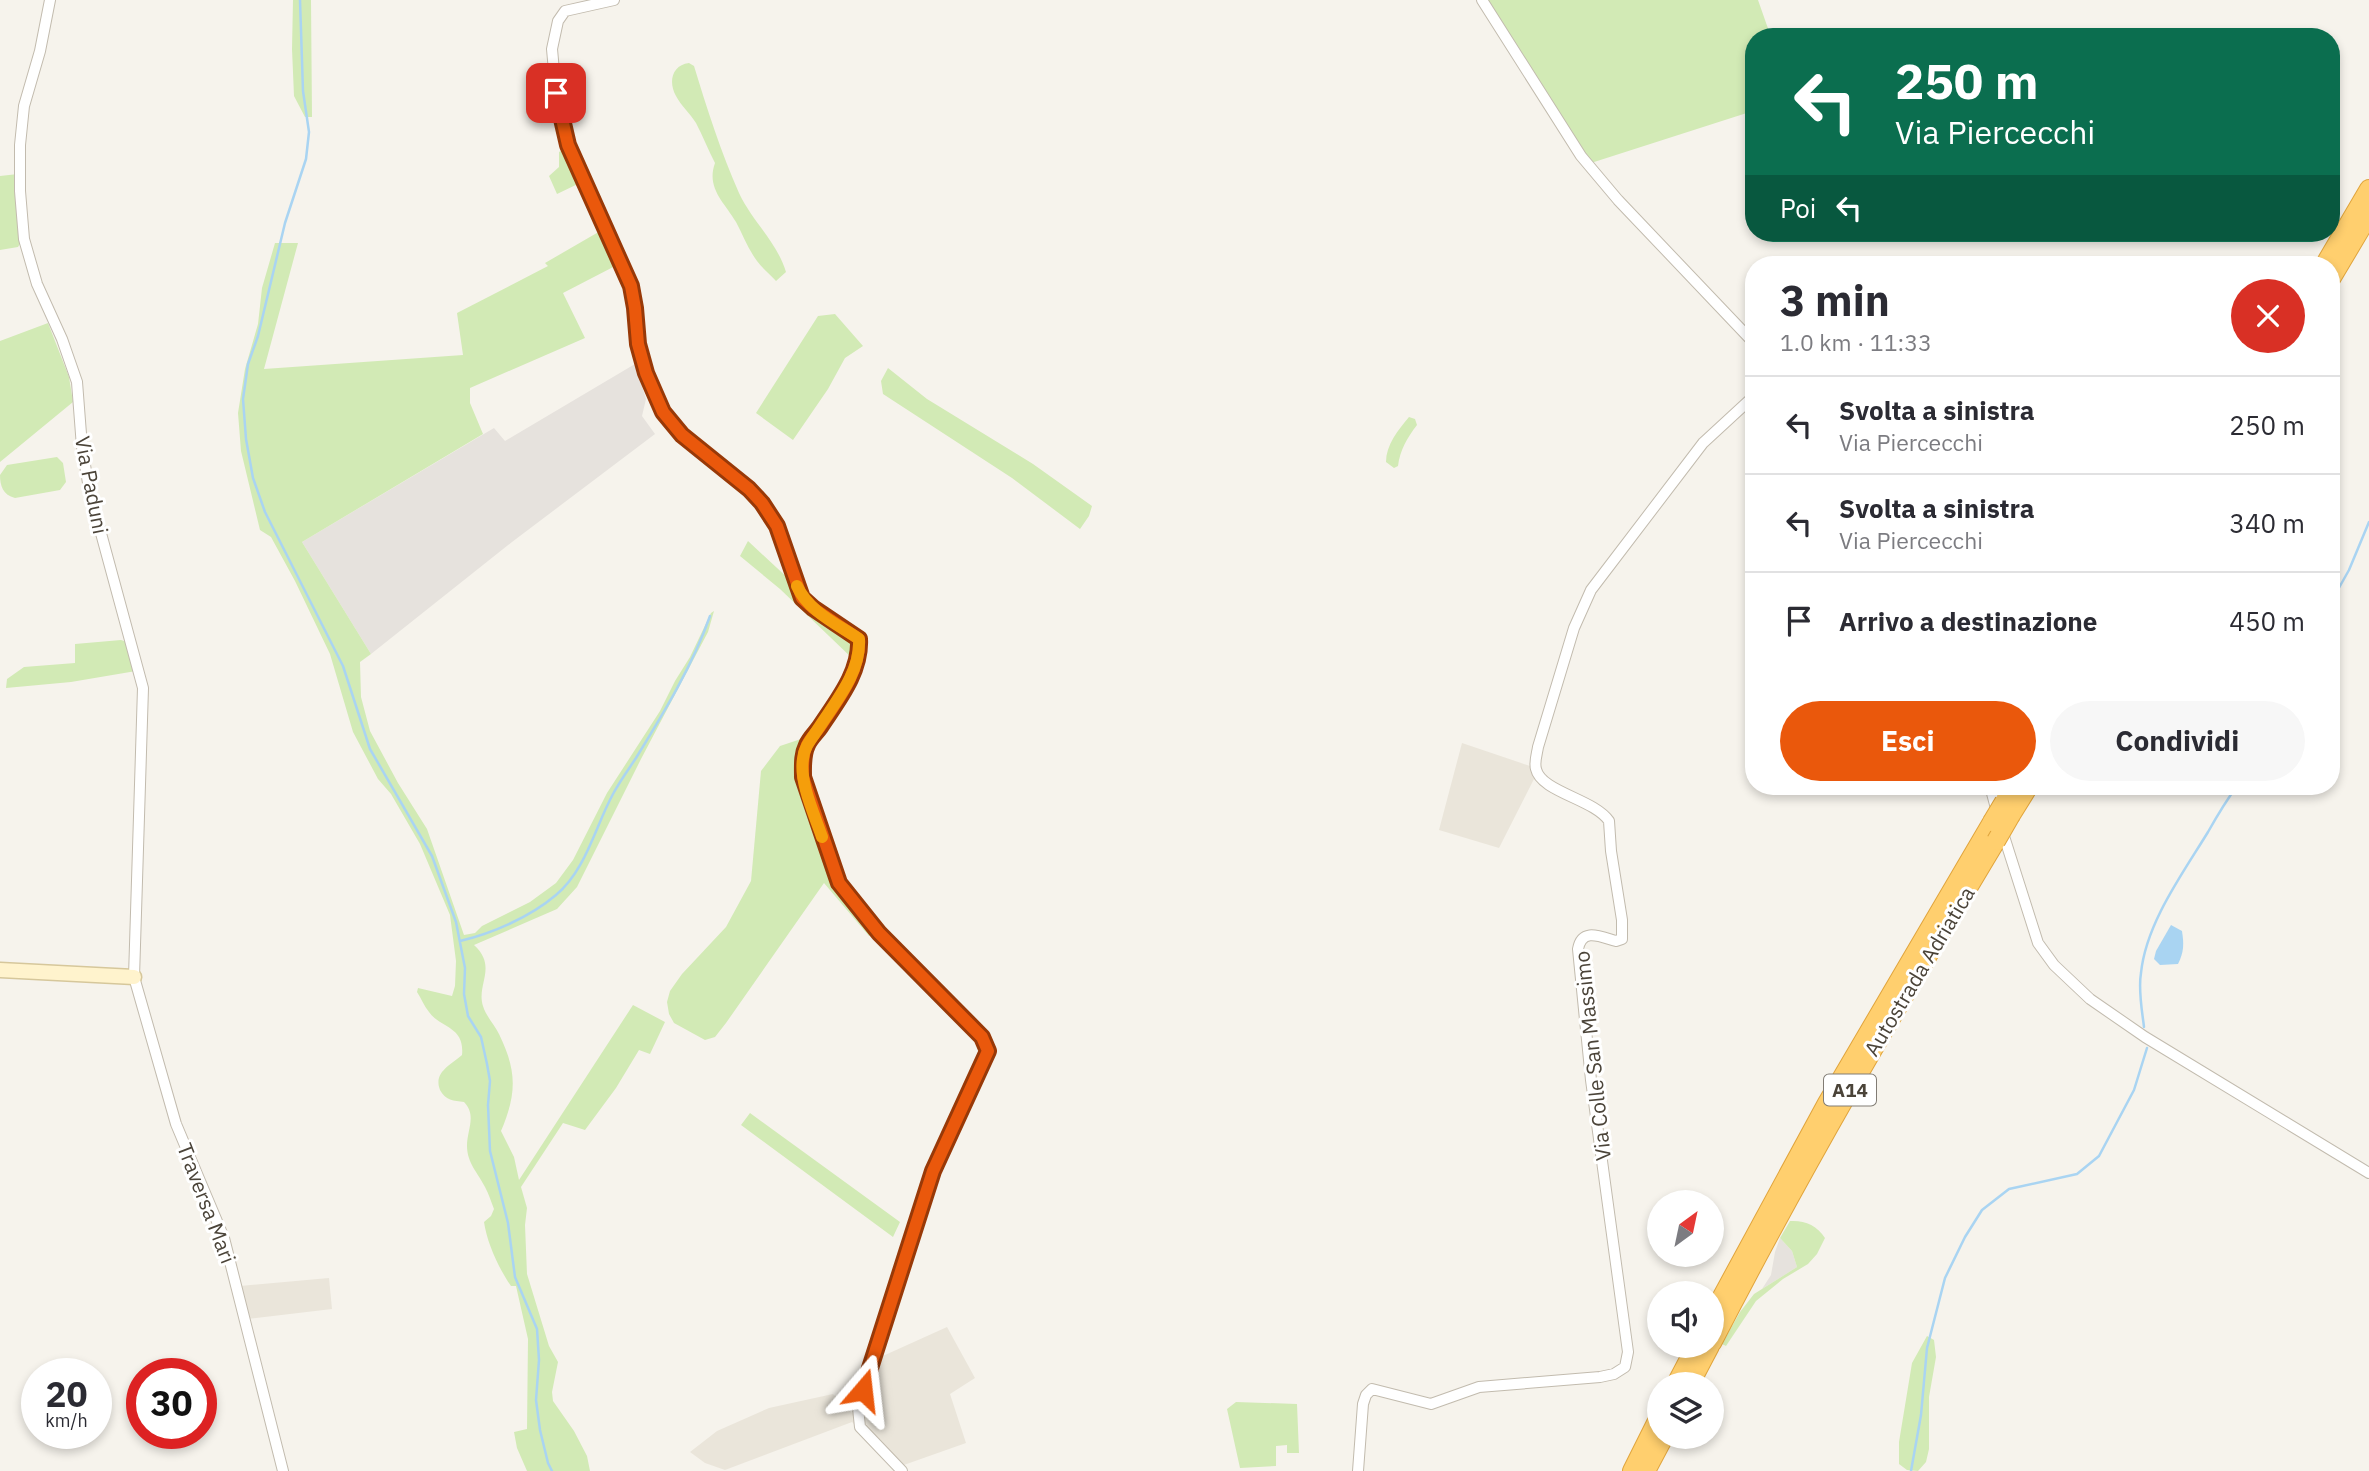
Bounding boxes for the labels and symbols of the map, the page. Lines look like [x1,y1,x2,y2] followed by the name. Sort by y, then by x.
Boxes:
[526,63,586,123] pin
[69,434,115,536] street label: Via Paduni
[1857,881,1981,1061] street label: Autostrada Adriatica
[1567,950,1617,1162] street label: Via Colle San Massimo
[1824,1074,1876,1106] road number: A14
[171,1139,243,1267] street label: Traversa Mari
[1647,1190,1724,1267] north arrow
[826,1353,900,1427] position arrow
[126,1358,217,1449] speed limit sign: 30

